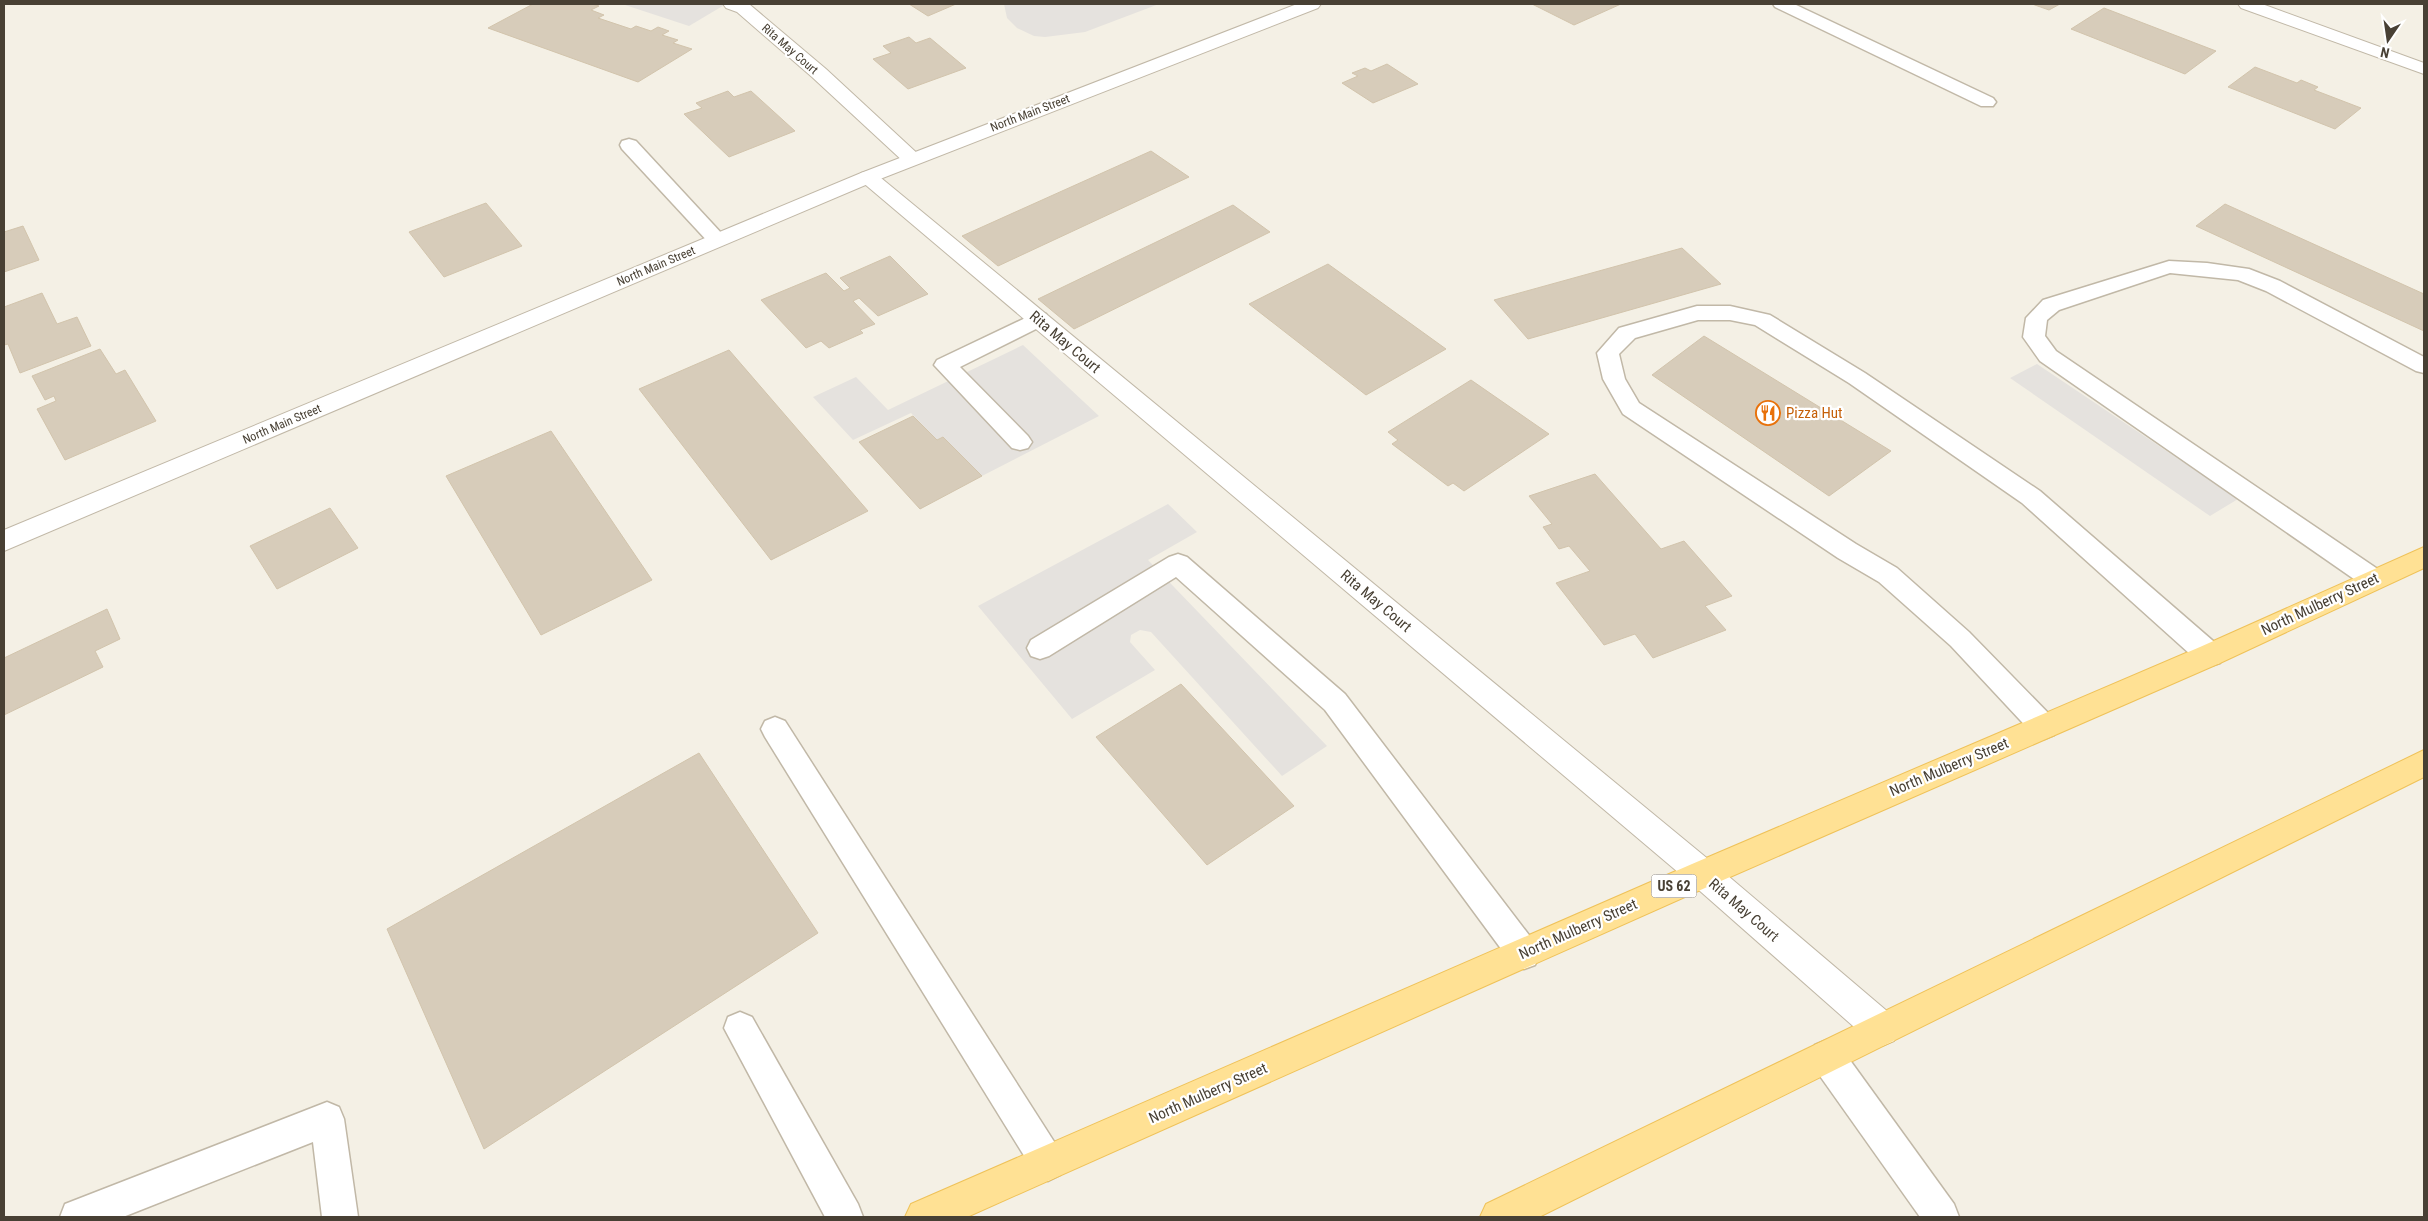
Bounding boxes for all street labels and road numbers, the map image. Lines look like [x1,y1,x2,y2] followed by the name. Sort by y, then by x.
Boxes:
[759,21,821,77] street label: Rita May Court
[988,91,1072,135] street label: North Main Street
[615,243,698,289] street label: North Main Street
[1026,307,1104,377] street label: Rita May Court
[241,401,324,447] street label: North Main Street
[1337,566,1415,636] street label: Rita May Court
[2258,569,2382,639] street label: North Mulberry Street
[1887,734,2011,800] street label: North Mulberry Street
[1652,874,1696,898] road number: US 62
[1705,875,1783,945] street label: Rita May Court
[1516,895,1640,963] street label: North Mulberry Street
[1146,1059,1270,1127] street label: North Mulberry Street

